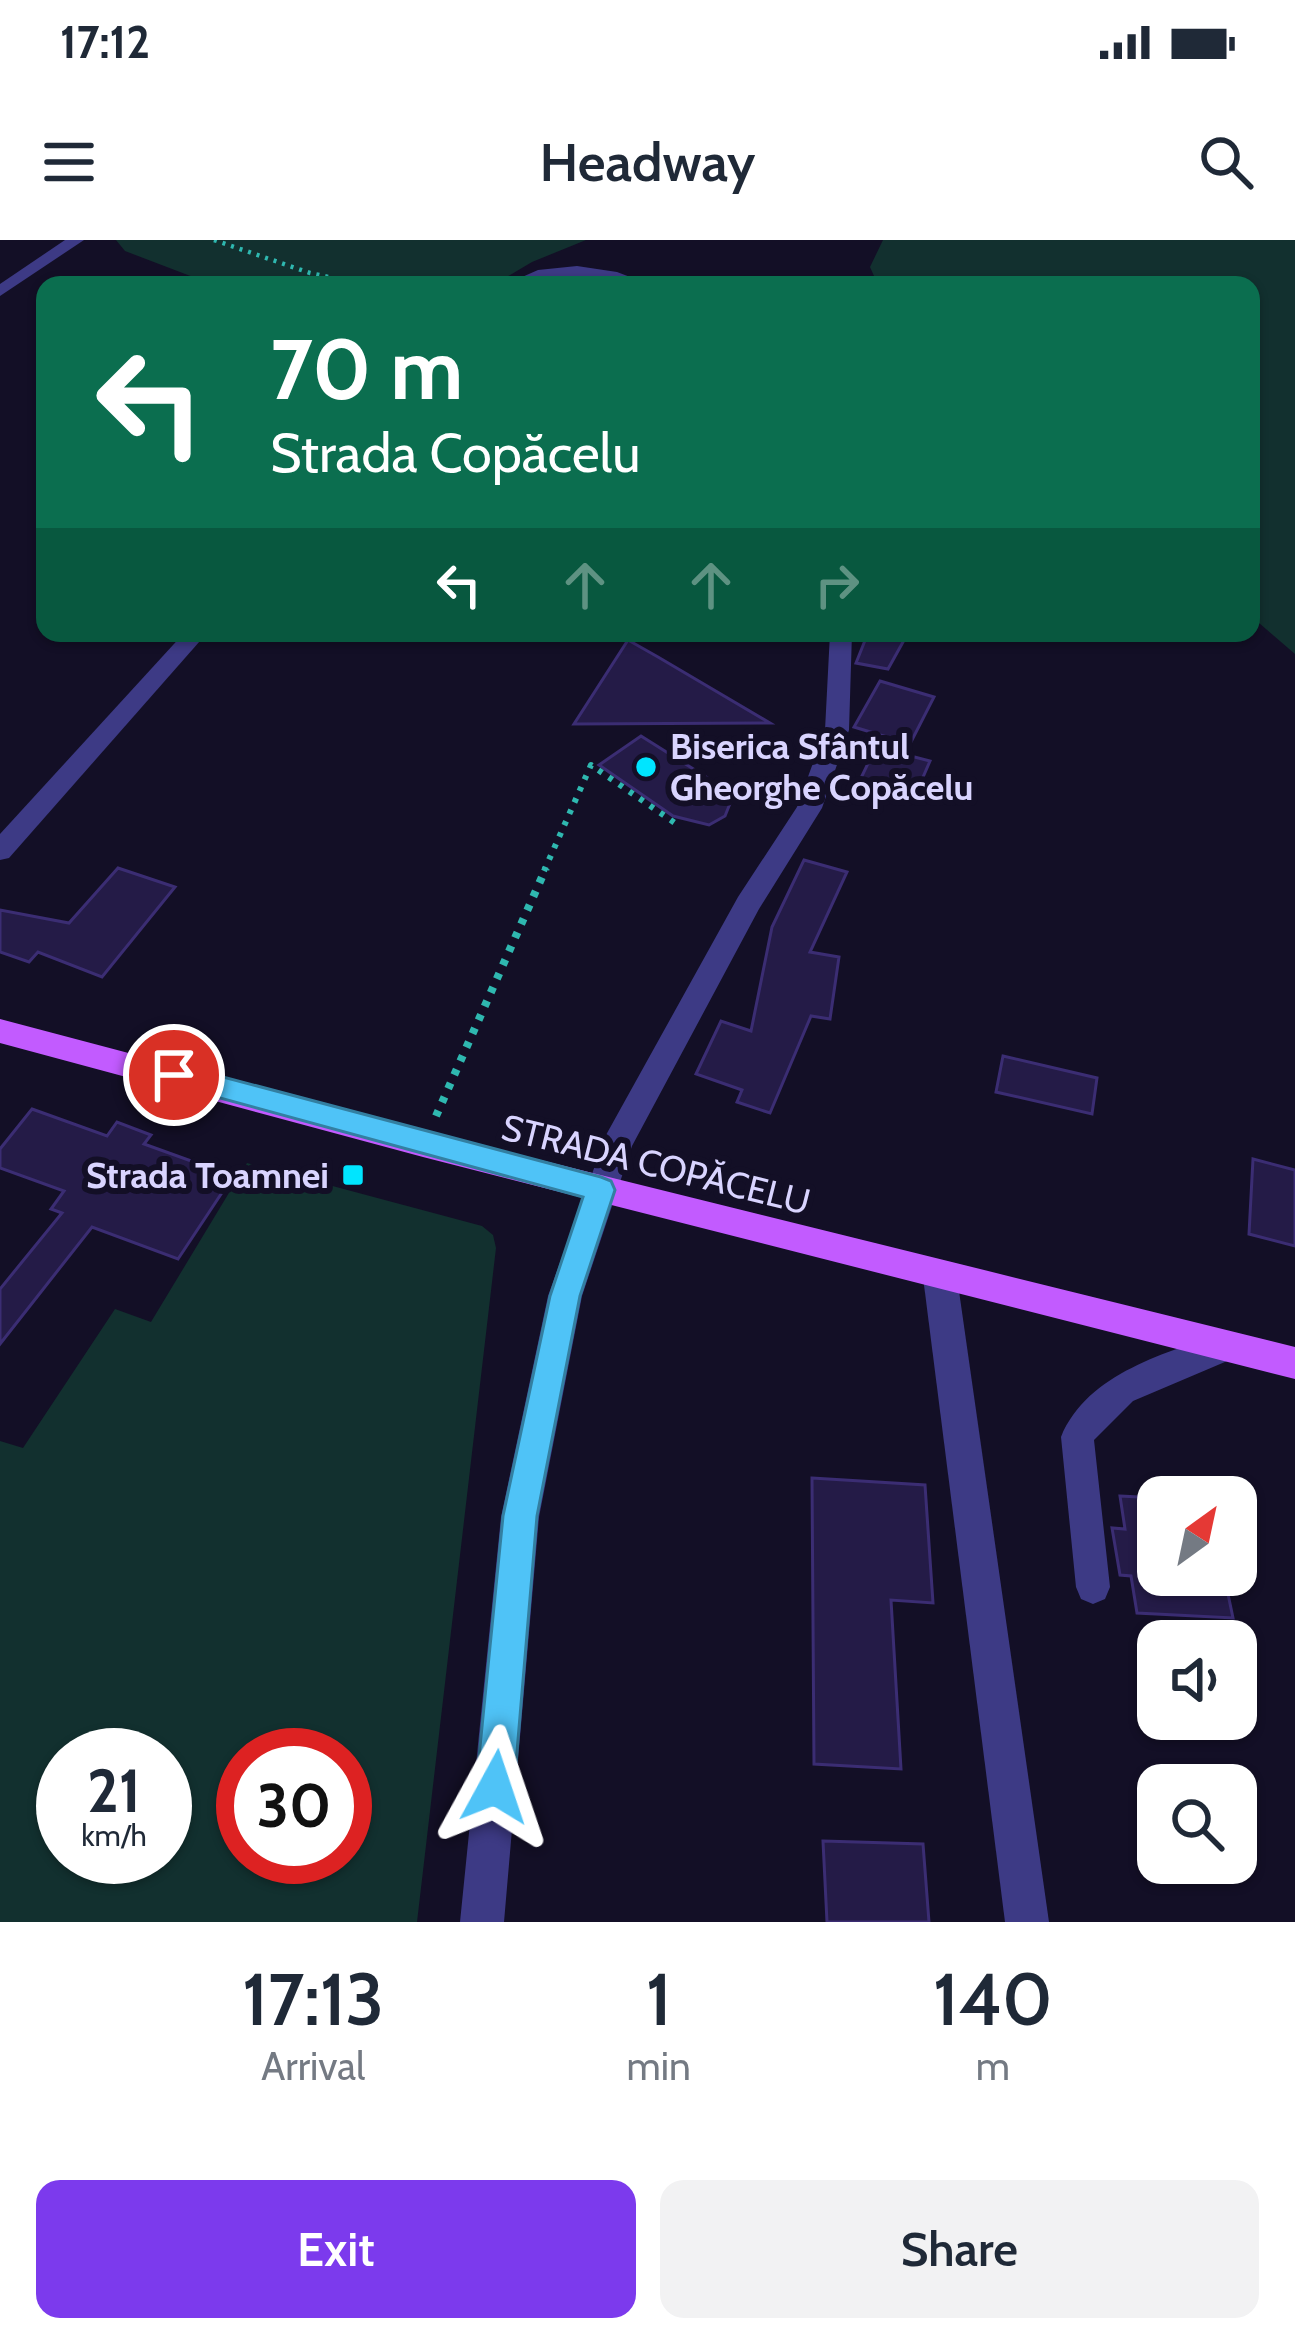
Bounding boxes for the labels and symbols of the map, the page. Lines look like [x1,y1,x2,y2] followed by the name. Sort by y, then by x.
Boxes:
[670,724,973,809] place label: Biserica Sfântul Gheorghe Copăcelu
[633,754,659,780] marker: Biserica Sfântul Gheorghe Copăcelu
[123,1024,225,1126] pin
[497,1104,815,1224] street label: STRADA COPĂCELU
[86,1153,329,1197] place label: Strada Toamnei
[340,1162,366,1188] marker: Strada Toamnei
[1137,1476,1257,1596] north arrow
[432,1724,558,1850] position arrow
[216,1728,372,1884] speed limit sign: 30

